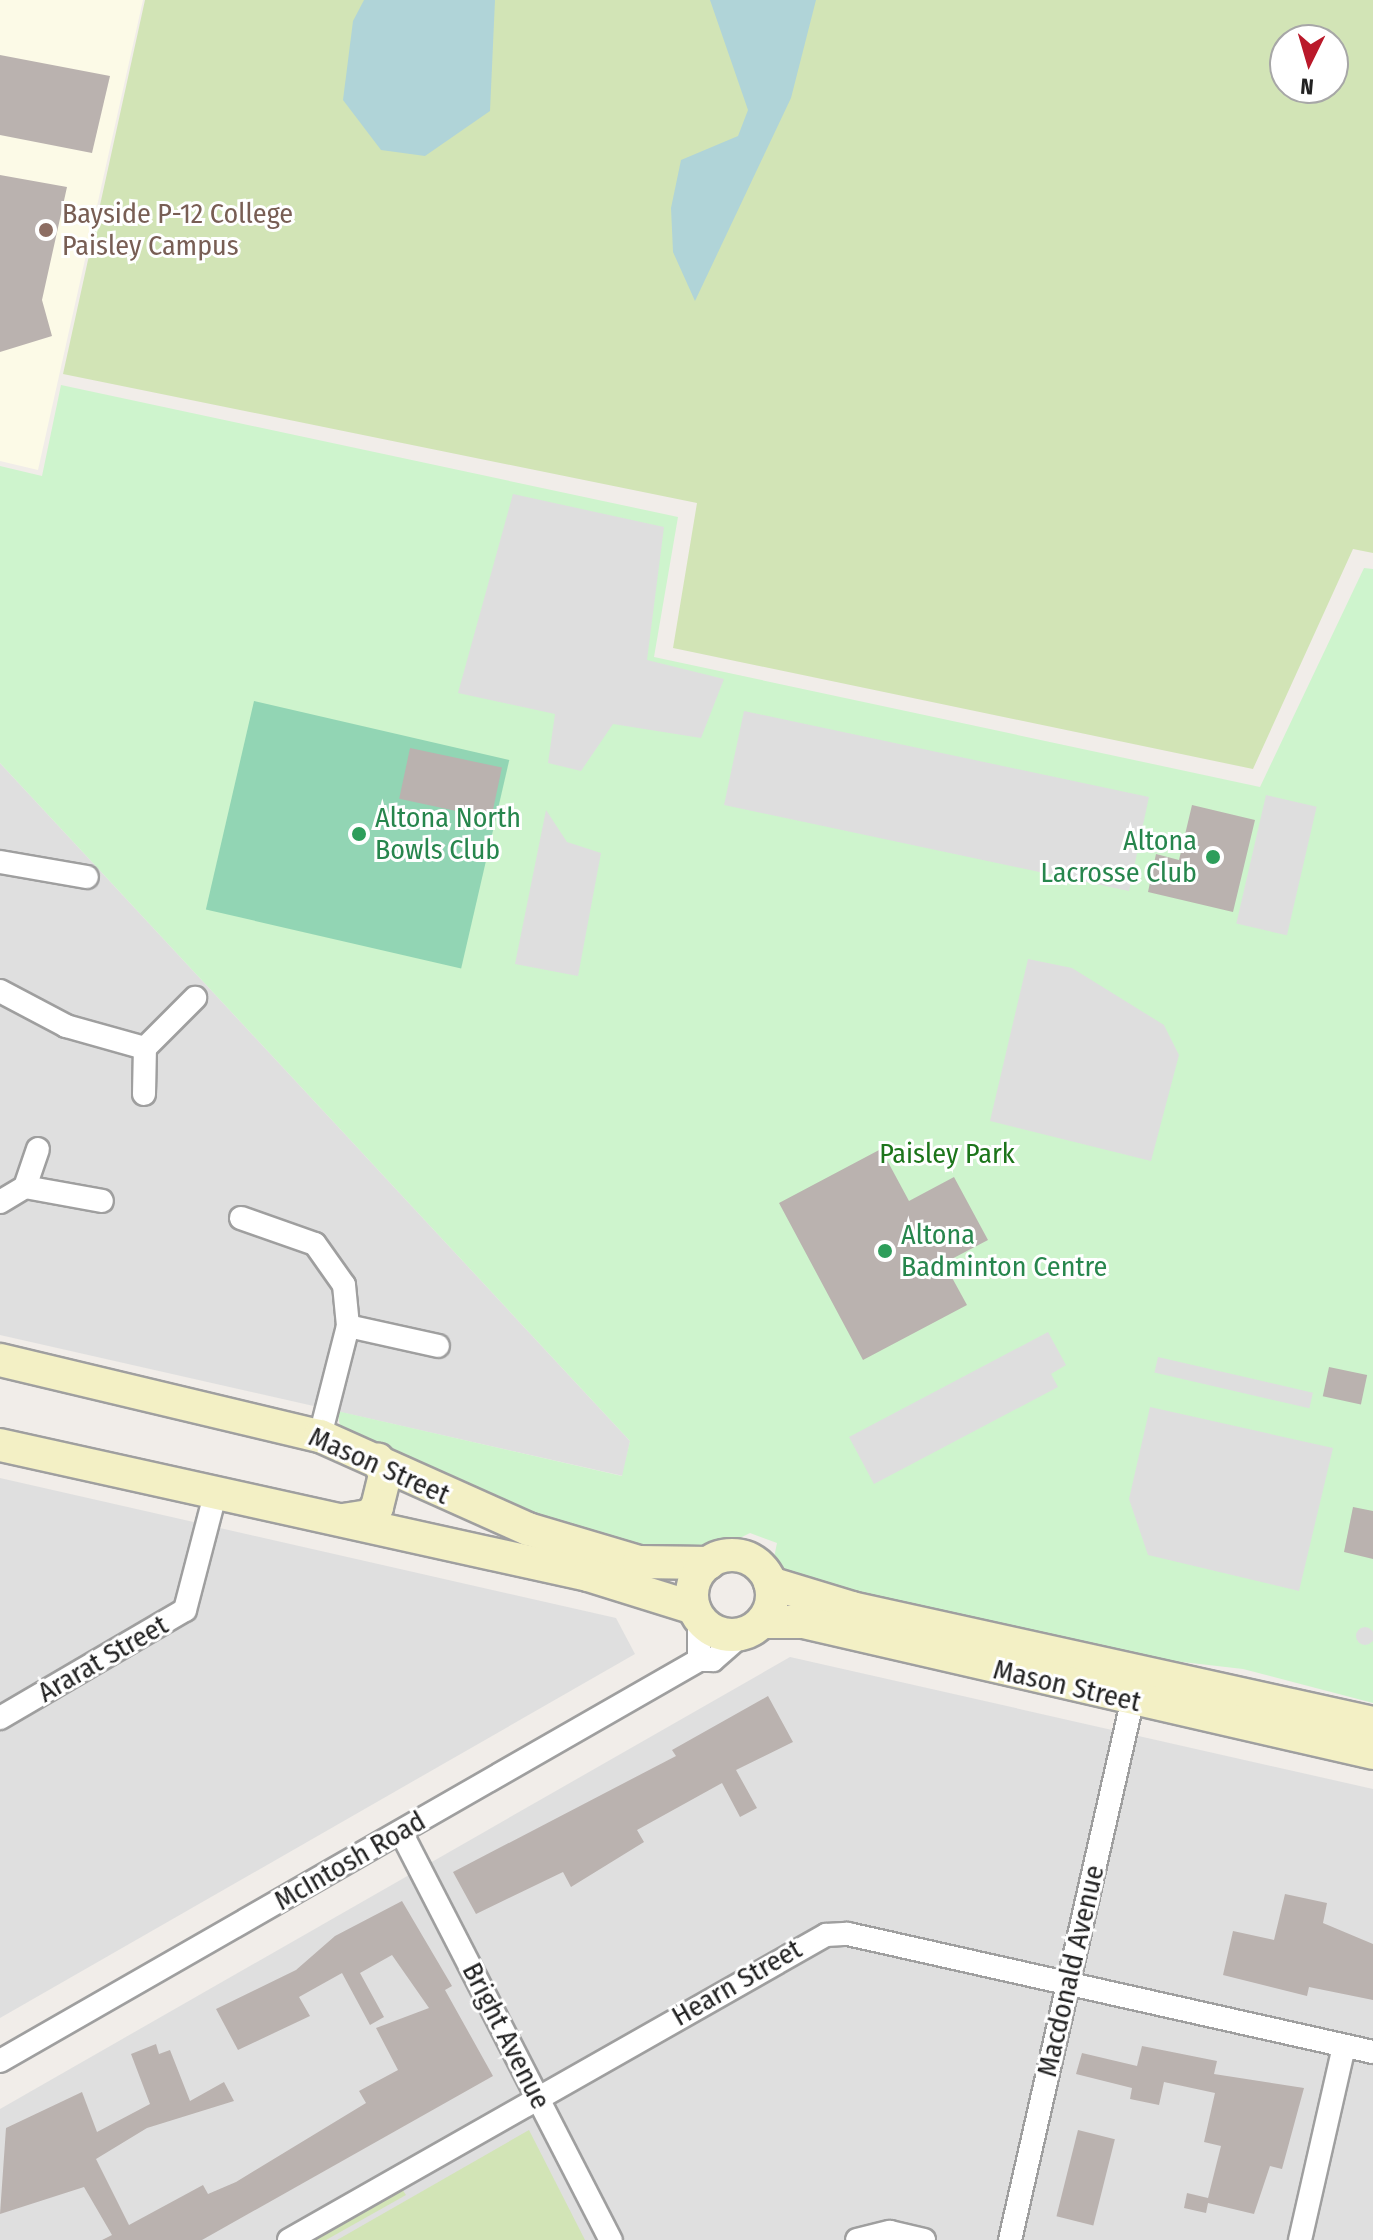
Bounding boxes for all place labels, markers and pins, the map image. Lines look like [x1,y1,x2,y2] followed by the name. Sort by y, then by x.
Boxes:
[62,197,293,263] place label: Bayside P-12 College Paisley Campus
[37,221,55,239] marker: Bayside P-12 College Paisley Campus
[375,801,521,867] place label: Altona North Bowls Club
[1040,824,1197,890] place label: Altona Lacrosse Club
[350,825,368,843] marker: Altona North Bowls Club
[1204,848,1222,866] marker: Altona Lacrosse Club
[901,1218,1107,1284] place label: Altona Badminton Centre
[876,1242,894,1260] marker: Altona Badminton Centre

